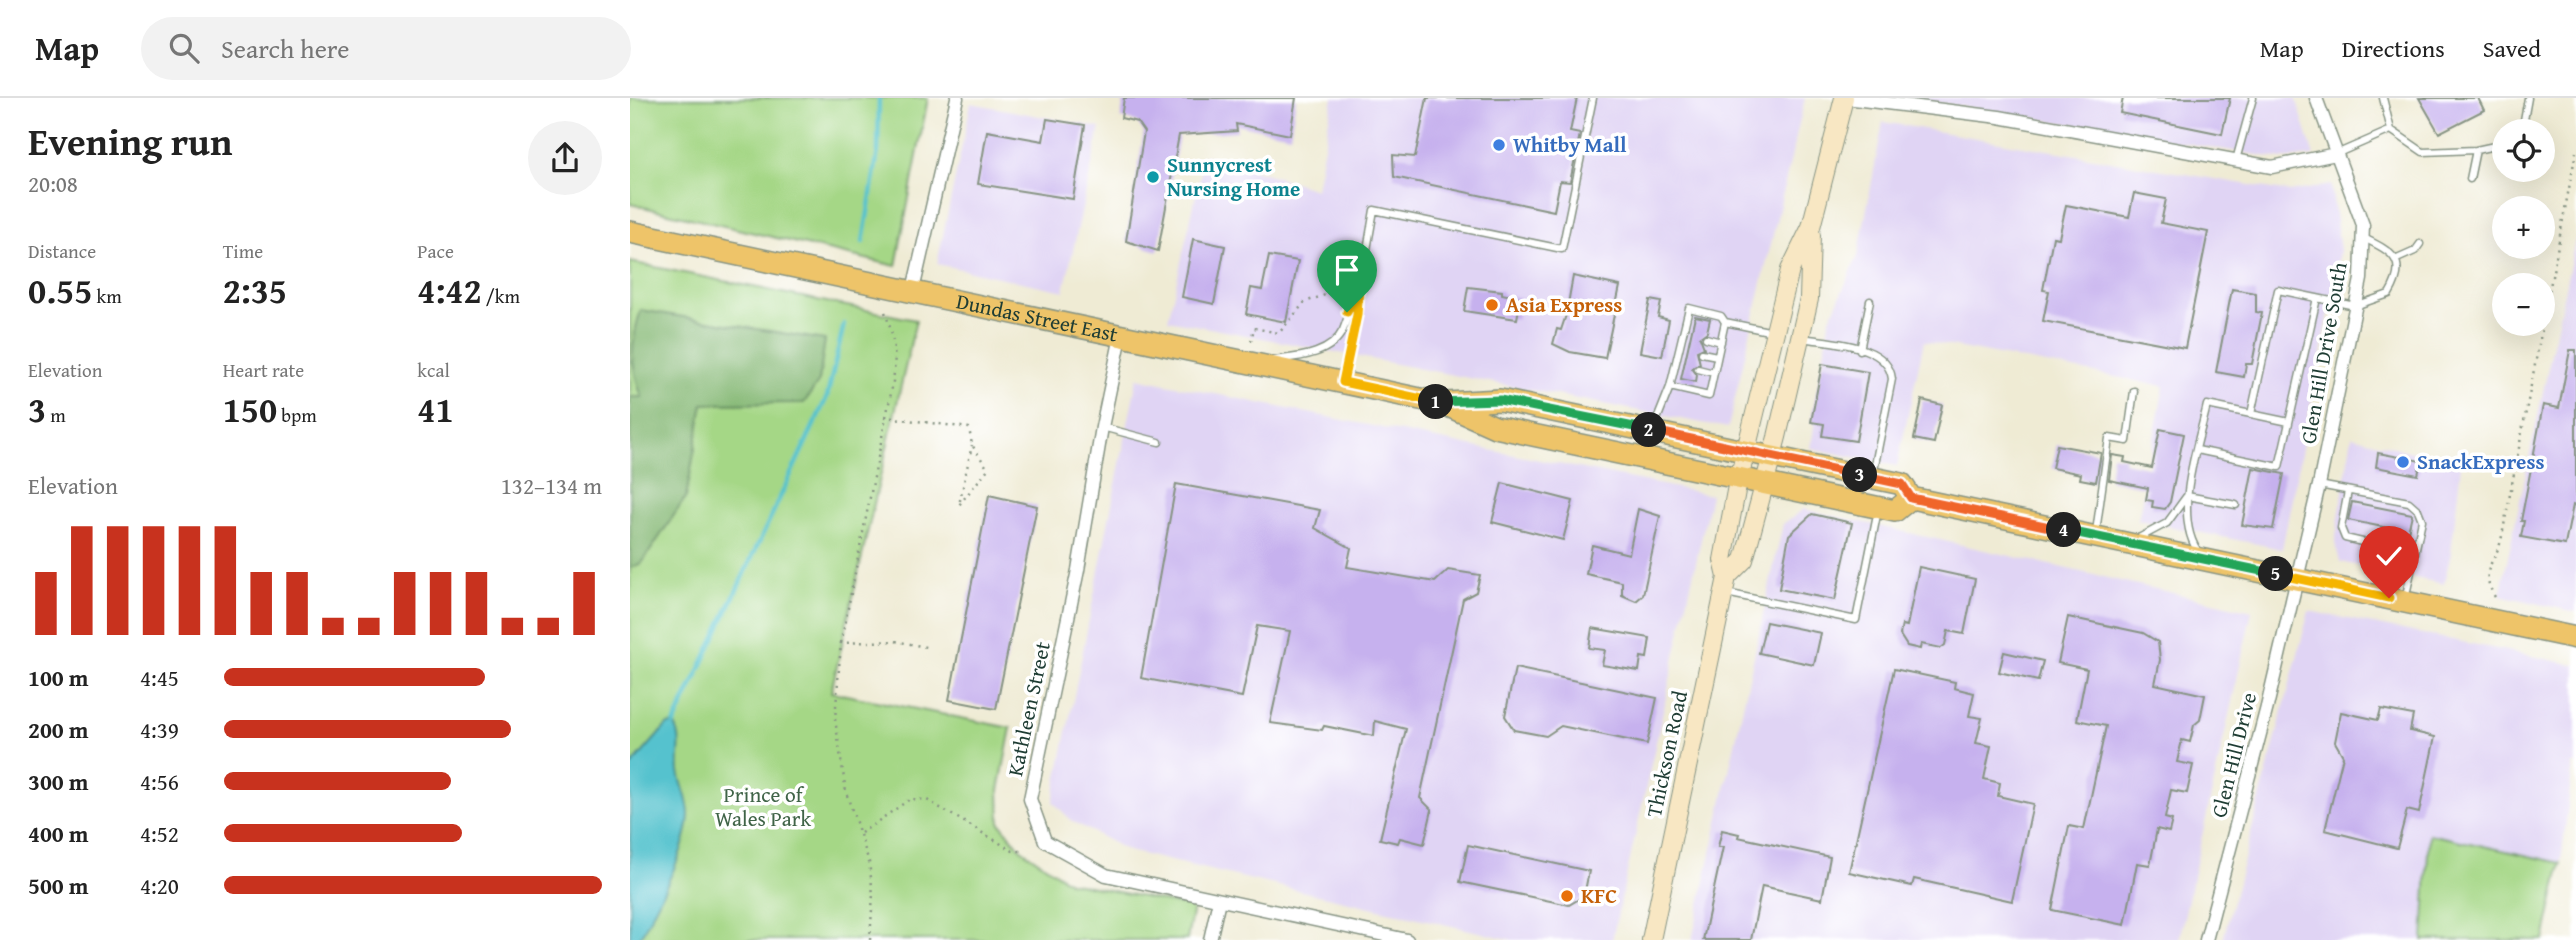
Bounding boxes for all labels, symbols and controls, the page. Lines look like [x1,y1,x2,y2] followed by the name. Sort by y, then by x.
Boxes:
[141,17,631,80] search box
[35,24,99,72] text: Map
[165,29,203,67] icon: search
[221,29,349,68] text: Search here
[2260,31,2304,66] text: Map
[2342,31,2445,66] text: Directions
[2483,31,2541,66] text: Saved
[28,113,232,169] text: Evening run
[2492,119,2555,336] map controls
[2492,119,2555,182] button: locate
[528,121,602,195] button: share
[1513,129,1627,160] place label: Whitby Mall
[1491,137,1507,153] marker: Whitby Mall
[1167,149,1300,204] place label: Sunnycrest Nursing Home
[28,167,78,200] text: 20:08
[1145,169,1161,185] marker: Sunnycrest Nursing Home
[2492,196,2555,259] button: +
[28,237,96,265] text: Distance
[223,237,263,265] text: Time
[417,237,454,265] text: Pace
[1317,240,1377,312] pin
[1328,251,1366,289] icon: arrive
[2292,259,2355,446] street label: Glen Hill Drive South
[28,265,92,316] text: 0.55
[223,265,287,316] text: 2:35
[417,265,482,316] text: 4:42
[2492,273,2555,336] button: −
[92,282,122,310] text: km
[482,282,520,310] text: /km
[954,285,1121,350] street label: Dundas Street East
[1506,289,1622,320] place label: Asia Express
[1484,297,1500,313] marker: Asia Express
[28,356,102,384] text: Elevation
[223,356,304,384] text: Heart rate
[417,356,450,384] text: kcal
[28,384,46,435] text: 3
[223,384,277,435] text: 150
[417,384,454,435] text: 41
[1418,384,1454,420] pin: 1
[1431,387,1440,415] text: 1
[46,401,66,429] text: m
[277,401,317,429] text: bpm
[1632,412,1666,448] pin: 2
[1644,415,1653,443] text: 2
[2417,446,2544,477] place label: SnackExpress
[2395,454,2411,470] marker: SnackExpress
[1842,458,1878,492] pin: 3
[1855,460,1864,488] text: 3
[28,469,118,502] text: Elevation
[501,469,602,502] text: 132–134 m
[2046,512,2082,548] pin: 4
[2059,515,2068,543] text: 4
[2359,526,2419,598] pin
[2370,537,2408,575] icon: check
[2258,556,2294,592] pin: 5
[2271,559,2280,587] text: 5
[999,638,1058,779] street label: Kathleen Street
[28,661,89,694] text: 100 m
[140,661,179,694] text: 4:45
[1638,687,1695,820] street label: Thickson Road
[2203,689,2264,821] street label: Glen Hill Drive
[28,713,89,746] text: 200 m
[140,713,179,746] text: 4:39
[28,765,89,798] text: 300 m
[140,765,179,798] text: 4:56
[715,779,811,834] park label: Prince of Wales Park
[28,817,89,850] text: 400 m
[140,817,179,850] text: 4:52
[28,869,89,902] text: 500 m
[140,869,179,902] text: 4:20
[1581,880,1617,911] place label: KFC
[1559,888,1575,904] marker: KFC

